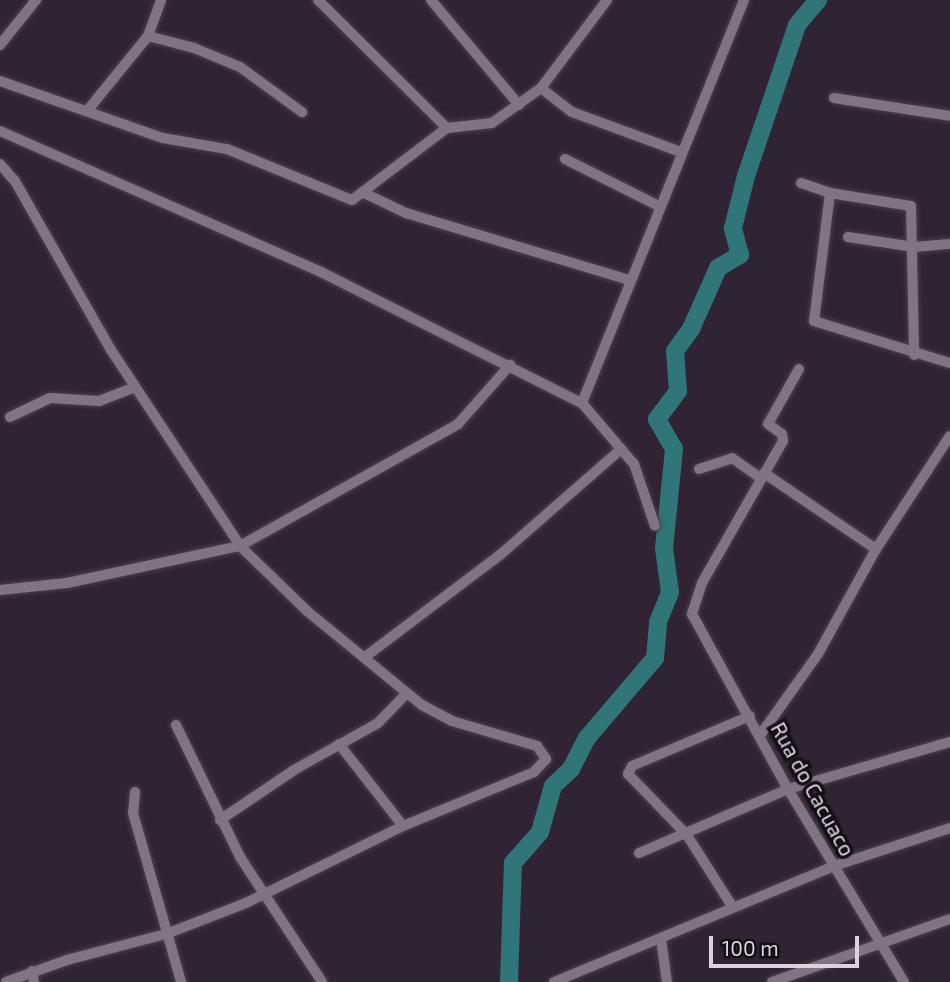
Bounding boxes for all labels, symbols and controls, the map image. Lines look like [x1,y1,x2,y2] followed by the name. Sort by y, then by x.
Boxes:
[766,718,860,860] street label: Rua do Cacuaco
[712,922,862,966] scale bar
[722,935,779,960] text: 100 m

